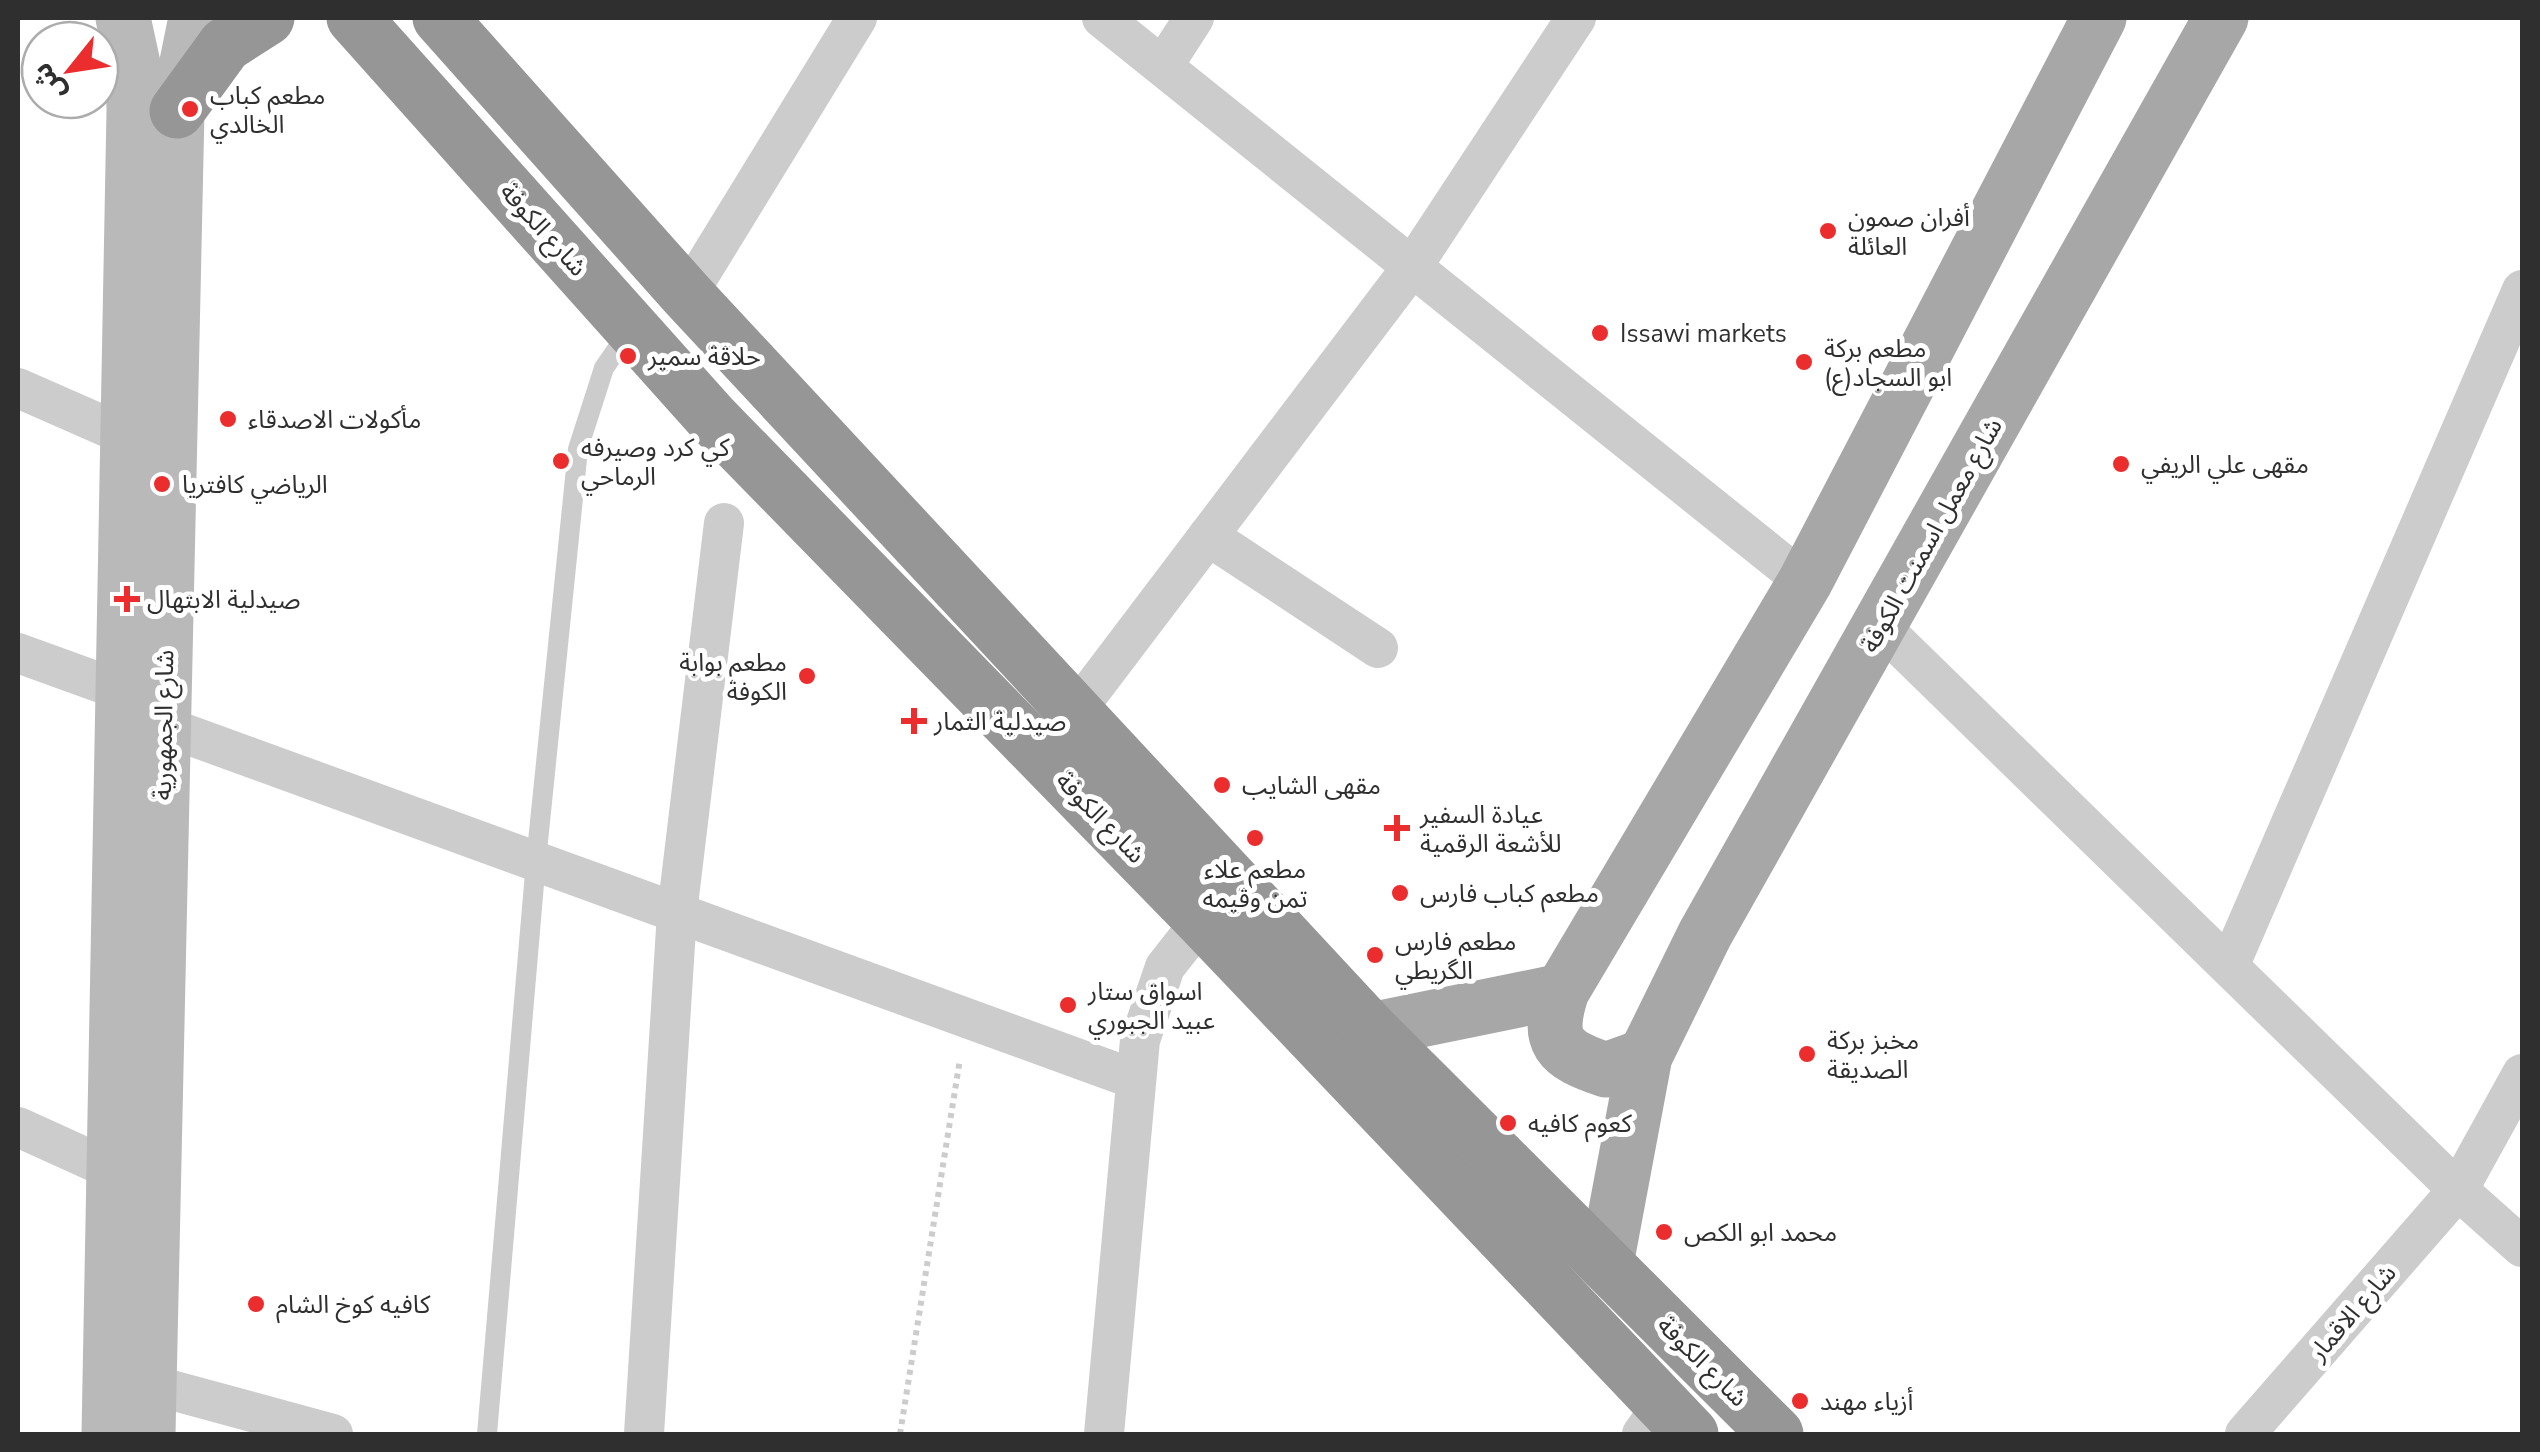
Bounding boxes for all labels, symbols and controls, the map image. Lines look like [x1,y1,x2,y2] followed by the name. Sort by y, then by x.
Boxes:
[20,20,120,120] north arrow
[23,56,75,108] text: ش
[210,79,325,144] place label: مطعم كباب الخالدي
[179,98,201,120] marker: مطعم كباب الخالدي
[491,175,595,285] street label: شارع الكوفة
[1848,201,1970,264] place label: أفران صمون العائلة
[1817,220,1839,242] marker: أفران صمون العائلة
[1620,317,1787,351] place label: Issawi markets
[1589,322,1611,344] marker: Issawi markets
[1824,332,1952,396] place label: مطعم بركة ابو السجاد(ع)
[647,340,761,374] place label: حلاقة سمير
[617,345,639,367] marker: حلاقة سمير
[1793,351,1815,373] marker: مطعم بركة ابو السجاد(ع)
[248,403,421,437] place label: مأكولات الاصدقاء
[217,408,239,430] marker: مأكولات الاصدقاء
[1853,412,2011,659] street label: شارع معمل اسمنت الكوفة
[581,431,730,496] place label: كي كرد وصيرفه الرماحي
[2141,448,2309,484] place label: مقهى علي الريفي
[550,450,572,472] marker: كي كرد وصيرفه الرماحي
[2110,453,2132,475] marker: مقهى علي الريفي
[182,468,328,504] place label: الرياضي كافتريا
[151,473,173,495] marker: الرياضي كافتريا
[147,583,300,617] place label: صيدلية الابتهال
[116,588,138,610] marker: صيدلية الابتهال
[679,646,787,709] place label: مطعم بوابة الكوفة
[146,649,183,801] street label: شارع الجمهورية
[796,665,818,687] marker: مطعم بوابة الكوفة
[933,705,1066,739] place label: صيدلية التمار
[903,710,925,732] marker: صيدلية التمار
[1047,764,1153,872] street label: شارع الكوفة
[1242,769,1381,803] place label: مقهى الشايب
[1211,774,1233,796] marker: مقهى الشايب
[1419,798,1561,861] place label: عيادة السفير للأشعة الرقمية
[1384,815,1410,841] marker: عيادة السفير للأشعة الرقمية
[1244,827,1266,849] marker: مطعم علاء تمن وقيمه
[1203,853,1307,916] place label: مطعم علاء تمن وقيمه
[1420,877,1599,913] place label: مطعم كباب فارس
[1389,882,1411,904] marker: مطعم كباب فارس
[1395,925,1516,990] place label: مطعم فارس الگريطي
[1364,944,1386,966] marker: مطعم فارس الگريطي
[1087,975,1215,1040] place label: اسواق ستار عبيد الجبوري
[1057,994,1079,1016] marker: اسواق ستار عبيد الجبوري
[1827,1024,1919,1087] place label: مخبز بركة الصديقة
[1796,1043,1818,1065] marker: مخبز بركة الصديقة
[1528,1107,1633,1143] place label: كعوم كافيه
[1497,1112,1519,1134] marker: كعوم كافيه
[1684,1216,1837,1250] place label: محمد ابو الكص
[1653,1221,1675,1243] marker: محمد ابو الكص
[2301,1257,2405,1370] street label: شارع الاقمار
[276,1288,431,1324] place label: كافيه كوخ الشام
[245,1293,267,1315] marker: كافيه كوخ الشام
[1649,1309,1755,1415] street label: شارع الكوفة
[1820,1385,1913,1419] place label: أزياء مهند
[1789,1390,1811,1412] marker: أزياء مهند

